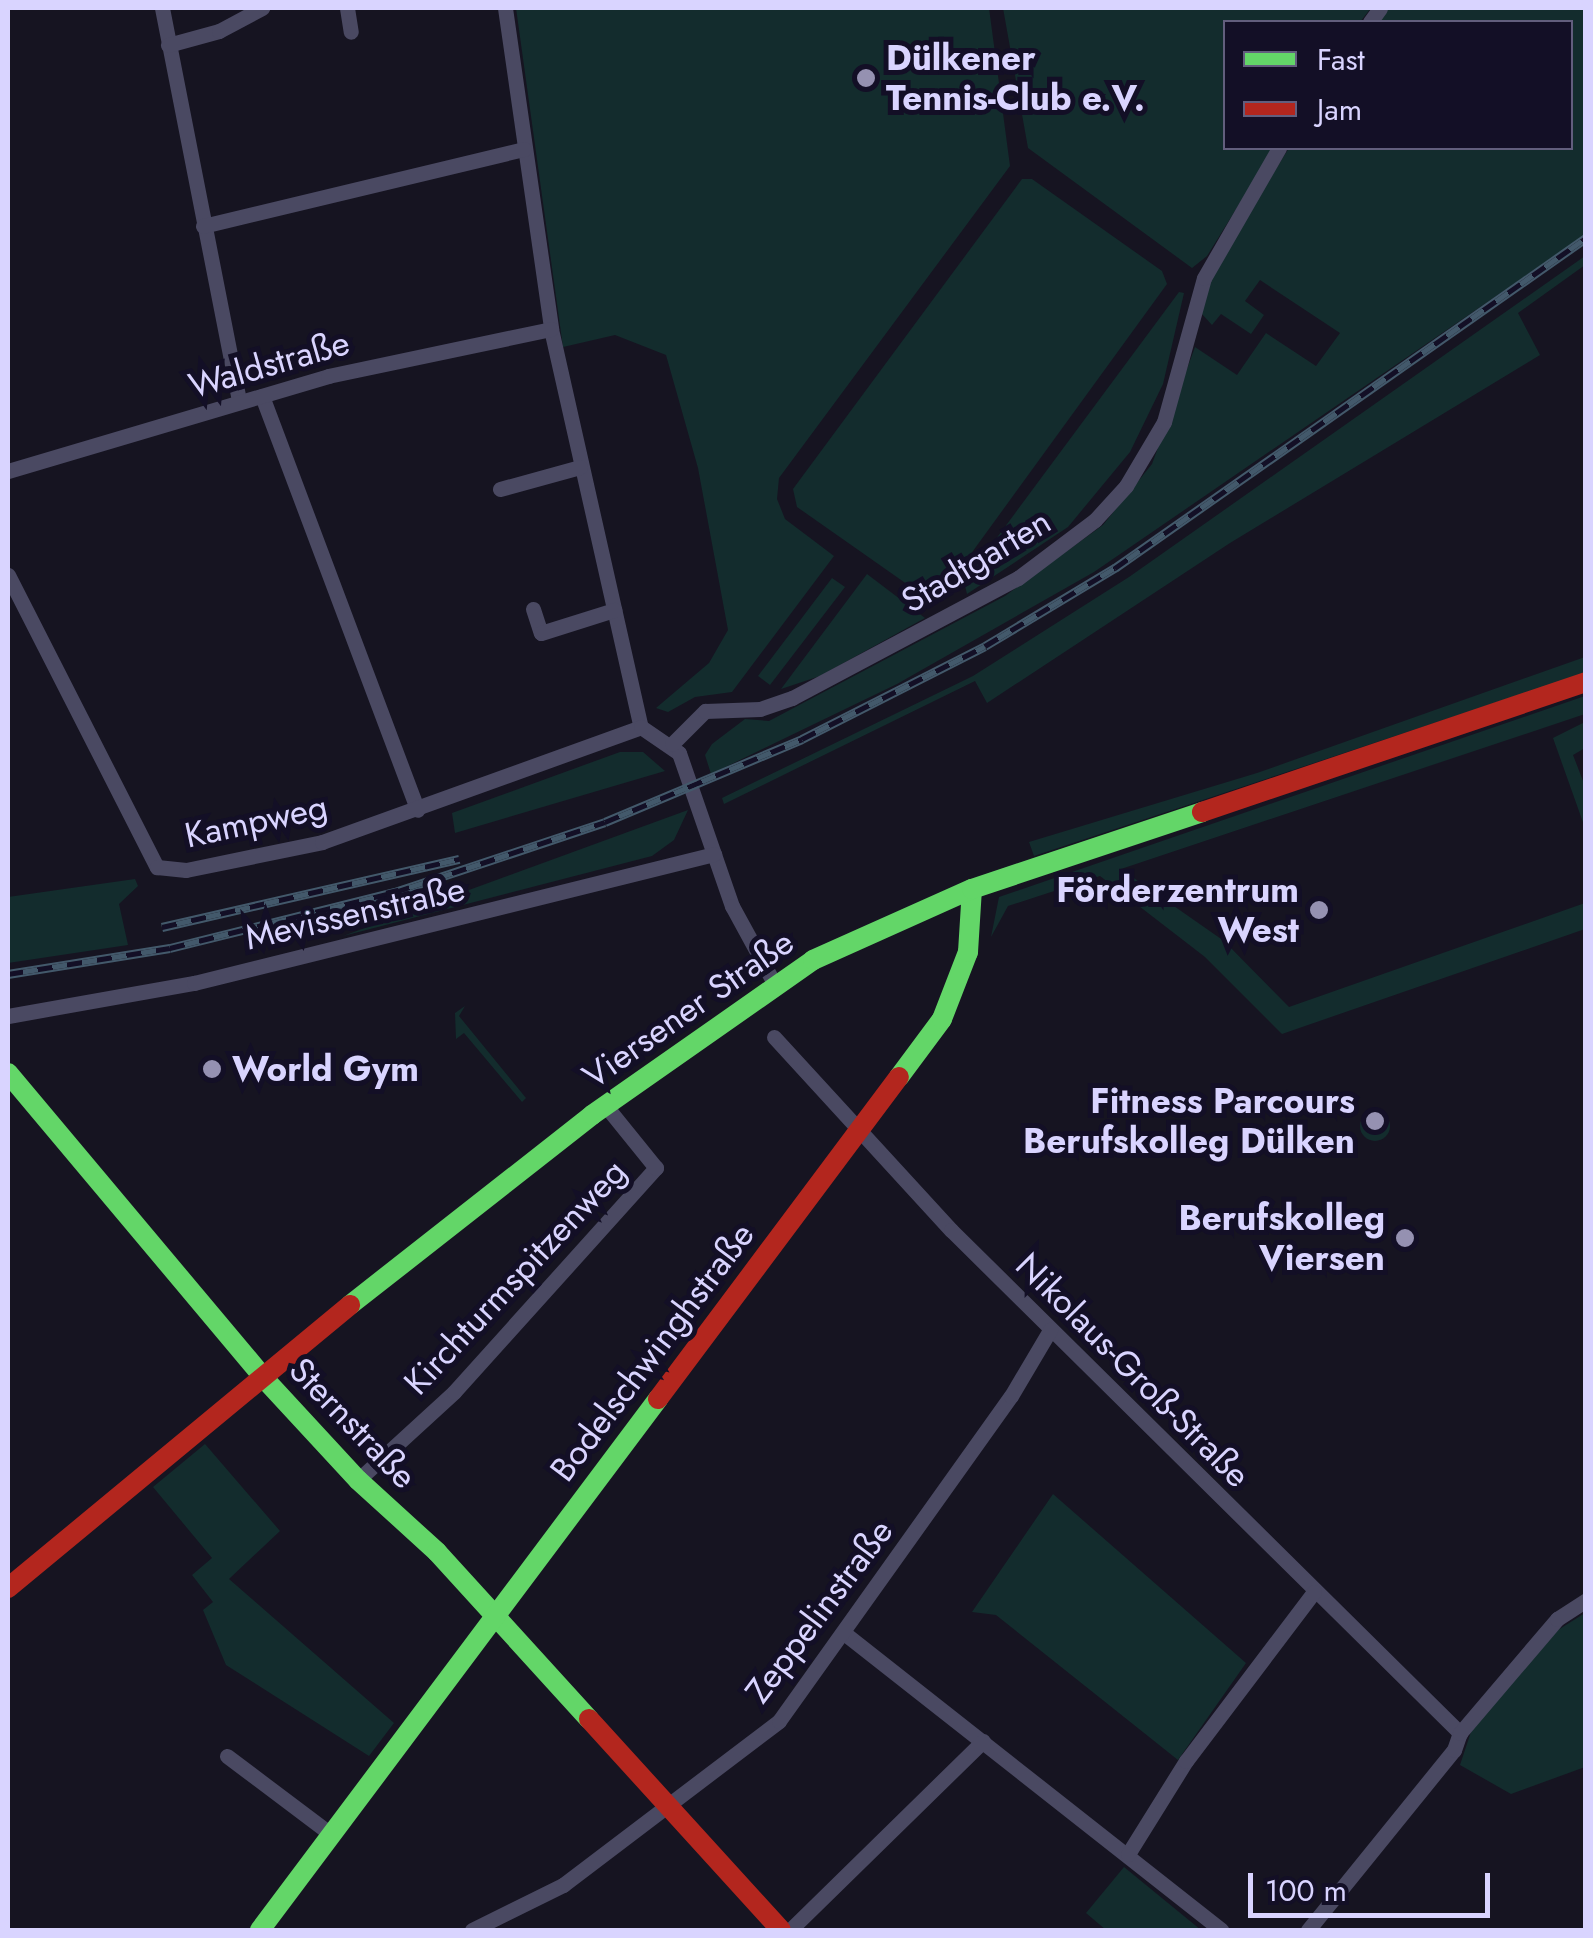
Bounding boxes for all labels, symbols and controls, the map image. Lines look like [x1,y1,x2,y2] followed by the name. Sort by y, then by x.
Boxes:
[1223,20,1573,150] legend
[886,37,1145,119] place label: Dülkener Tennis-Club e.V.
[1317,38,1365,81] text: Fast
[855,67,877,89] marker: Dülkener Tennis-Club e.V.
[1317,88,1362,131] text: Jam
[184,321,354,407] street label: Waldstraße
[894,500,1058,622] street label: Stadtgarten
[181,785,331,857] street label: Kampweg
[241,867,469,959] street label: Mevissenstraße
[1056,869,1299,951] place label: Förderzentrum West
[1308,899,1330,921] marker: Förderzentrum West
[575,921,801,1097] street label: Viersener Straße
[232,1048,419,1090] place label: World Gym
[201,1058,223,1080] marker: World Gym
[1023,1080,1355,1162] place label: Fitness Parcours Berufskolleg Dülken
[1364,1110,1386,1132] marker: Fitness Parcours Berufskolleg Dülken
[395,1151,635,1403] street label: Kirchturmspitzenweg
[1179,1197,1385,1279] place label: Berufskolleg Viersen
[541,1215,763,1489] street label: Bodelschwinghstraße
[1394,1227,1416,1249] marker: Berufskolleg Viersen
[1007,1244,1259,1496] street label: Nikolaus-Groß-Straße
[281,1349,425,1497] street label: Sternstraße
[736,1511,902,1711] street label: Zeppelinstraße
[1253,1853,1496,1915] scale bar
[1265,1869,1347,1912] text: 100 m

